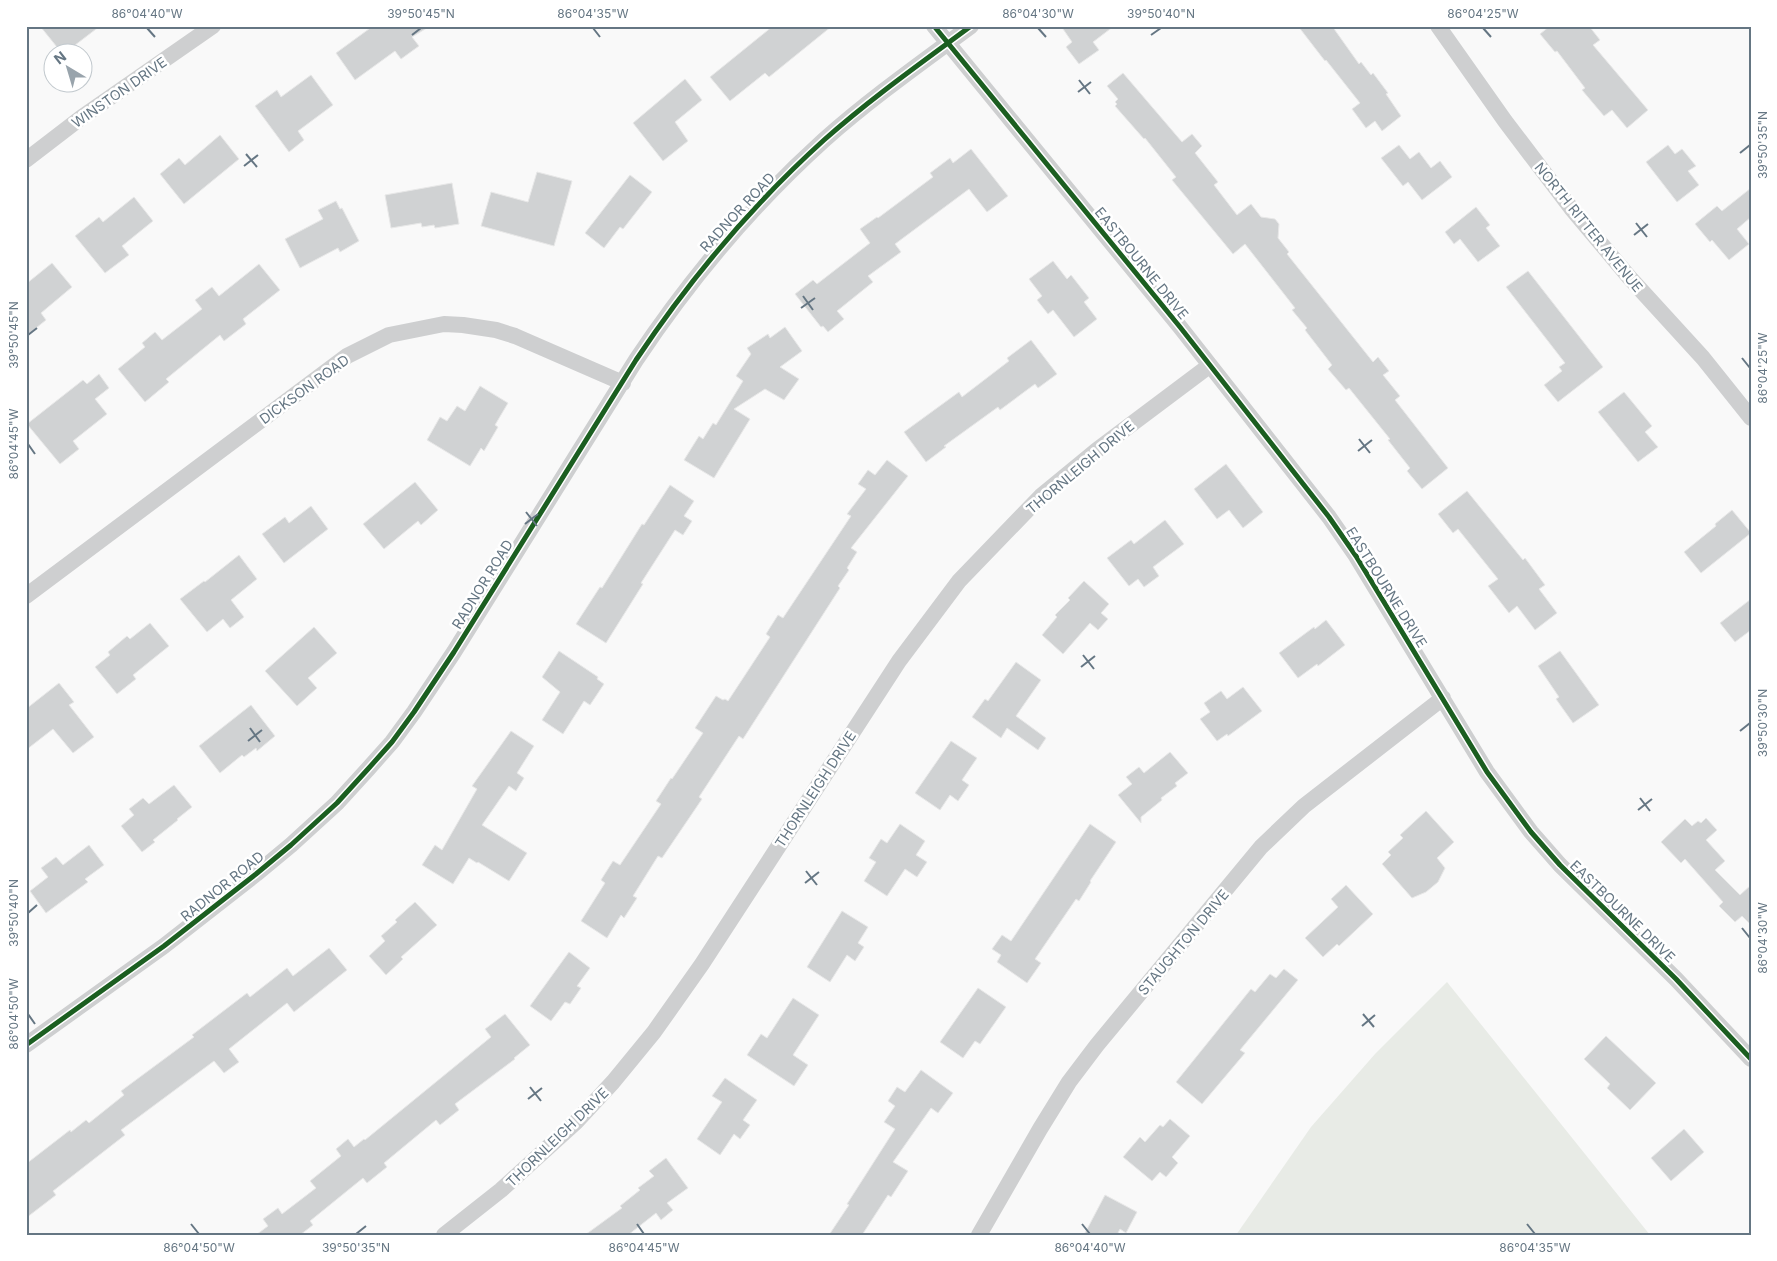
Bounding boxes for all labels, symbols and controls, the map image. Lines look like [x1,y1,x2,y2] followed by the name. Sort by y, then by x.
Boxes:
[111,6,183,21] text: 86°04'40"W
[387,6,455,21] text: 39°50'45"N
[557,6,629,21] text: 86°04'35"W
[1002,6,1074,21] text: 86°04'30"W
[1127,6,1195,21] text: 39°50'40"N
[1447,6,1519,21] text: 86°04'25"W
[42,42,92,92] north arrow
[50,47,69,67] text: N
[68,53,170,131] street label: WINSTON DRIVE
[1755,111,1770,179] text: 39°50'35"N
[1531,159,1647,295] street label: NORTH RITTER AVENUE
[696,169,778,255] street label: RADNOR ROAD
[1092,204,1192,322] street label: EASTBOURNE DRIVE
[6,301,21,369] text: 39°50'45"N
[1755,332,1770,404] text: 86°04'25"W
[256,351,352,427] street label: DICKSON ROAD
[6,408,21,479] text: 86°04'45"W
[1023,417,1137,517] street label: THORNLEIGH DRIVE
[1343,523,1431,651] street label: EASTBOURNE DRIVE
[448,536,516,632] street label: RADNOR ROAD
[1755,689,1770,757] text: 39°50'30"N
[771,728,859,850] street label: THORNLEIGH DRIVE
[177,847,267,925] street label: RADNOR ROAD
[1567,857,1679,965] street label: EASTBOURNE DRIVE
[6,879,21,947] text: 39°50'40"N
[1134,886,1232,998] street label: STAUGHTON DRIVE
[1755,902,1770,974] text: 86°04'30"W
[6,978,21,1050] text: 86°04'50"W
[502,1084,612,1190] street label: THORNLEIGH DRIVE
[163,1240,235,1255] text: 86°04'50"W
[322,1240,390,1255] text: 39°50'35"N
[609,1240,680,1255] text: 86°04'45"W
[1054,1240,1126,1255] text: 86°04'40"W
[1499,1240,1571,1255] text: 86°04'35"W

